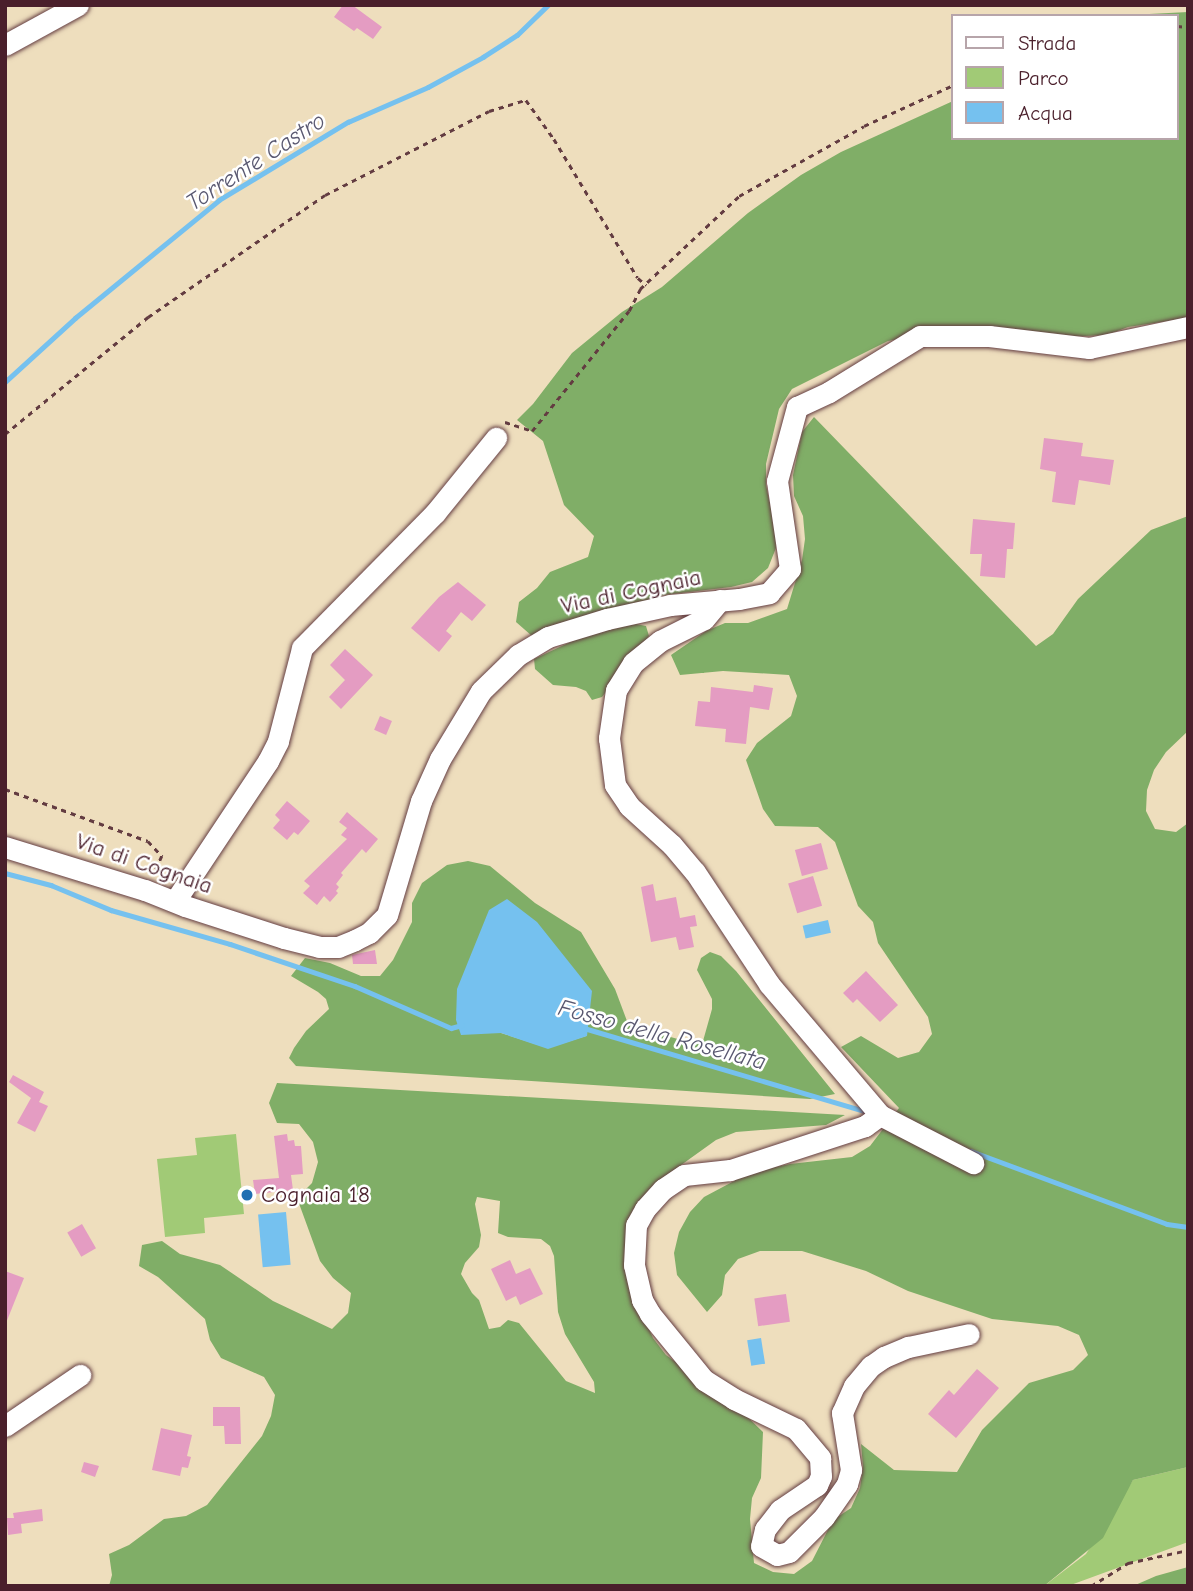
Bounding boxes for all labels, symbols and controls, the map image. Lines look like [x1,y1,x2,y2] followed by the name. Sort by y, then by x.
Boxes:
[951,14,1179,140] legend
[1018,31,1076,55] text: Strada
[1018,66,1069,90] text: Parco
[1018,101,1073,125] text: Acqua
[181,106,331,218] water label: Torrente Castro
[559,564,703,620] street label: Via di Cognaia
[72,828,216,900] street label: Via di Cognaia
[555,993,769,1077] water label: Fosso della Rosellata
[261,1181,370,1209] place label: Cognaia 18
[239,1187,255,1203] marker: Cognaia 18

